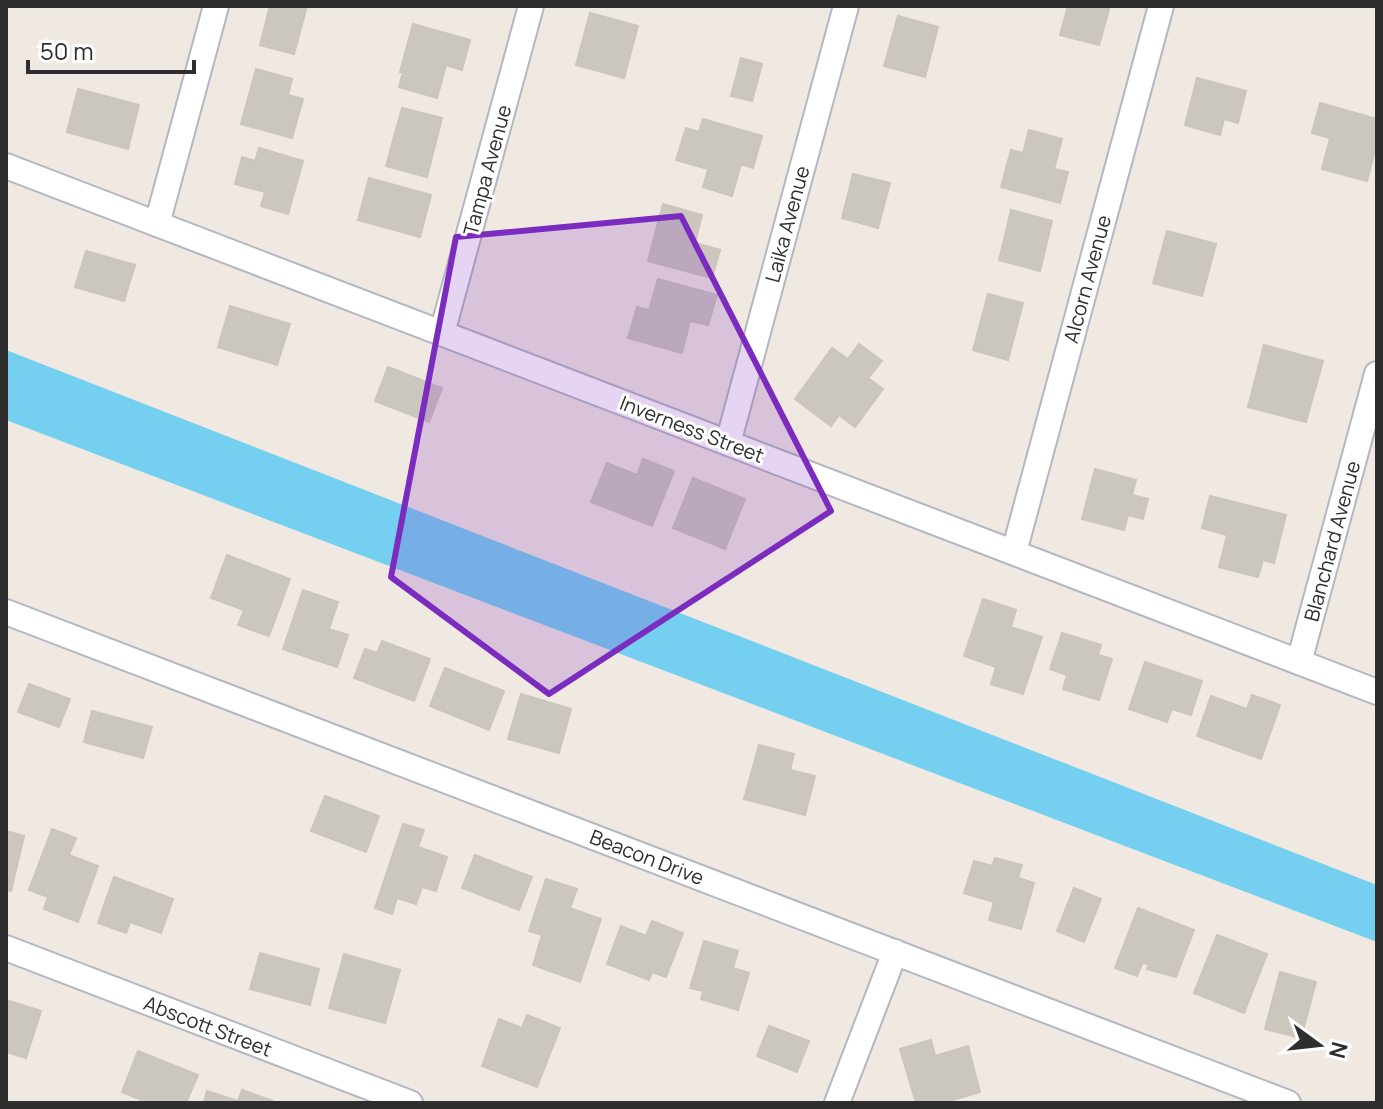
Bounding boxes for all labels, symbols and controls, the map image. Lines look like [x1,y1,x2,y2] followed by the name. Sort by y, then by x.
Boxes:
[28,24,194,74] scale bar
[40,34,94,67] text: 50 m
[457,102,517,238] street label: Tampa Avenue
[758,163,816,285] street label: Laika Avenue
[1057,212,1117,346] street label: Alcorn Avenue
[616,389,768,469] street label: Inverness Street
[1298,458,1366,624] street label: Blanchard Avenue
[586,823,708,891] street label: Beacon Drive
[140,989,276,1063] street label: Abscott Street
[1279,1005,1359,1085] north arrow
[1322,1039,1355,1062] text: N

